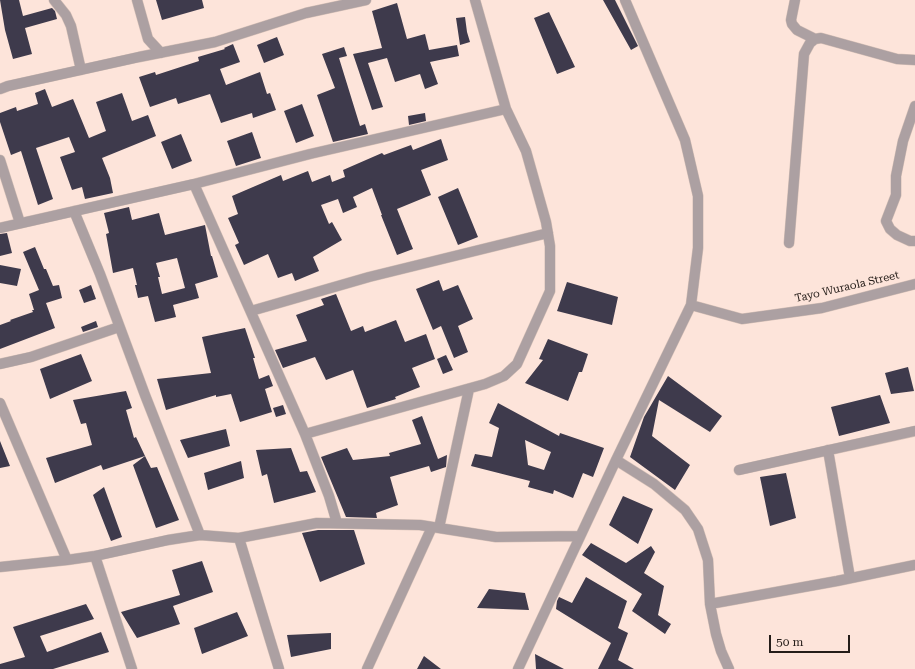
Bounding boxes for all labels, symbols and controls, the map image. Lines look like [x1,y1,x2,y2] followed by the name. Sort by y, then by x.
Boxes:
[794,269,900,305] street label: Tayo Wuraola Street
[771,627,852,653] scale bar
[776,635,803,649] text: 50 m

